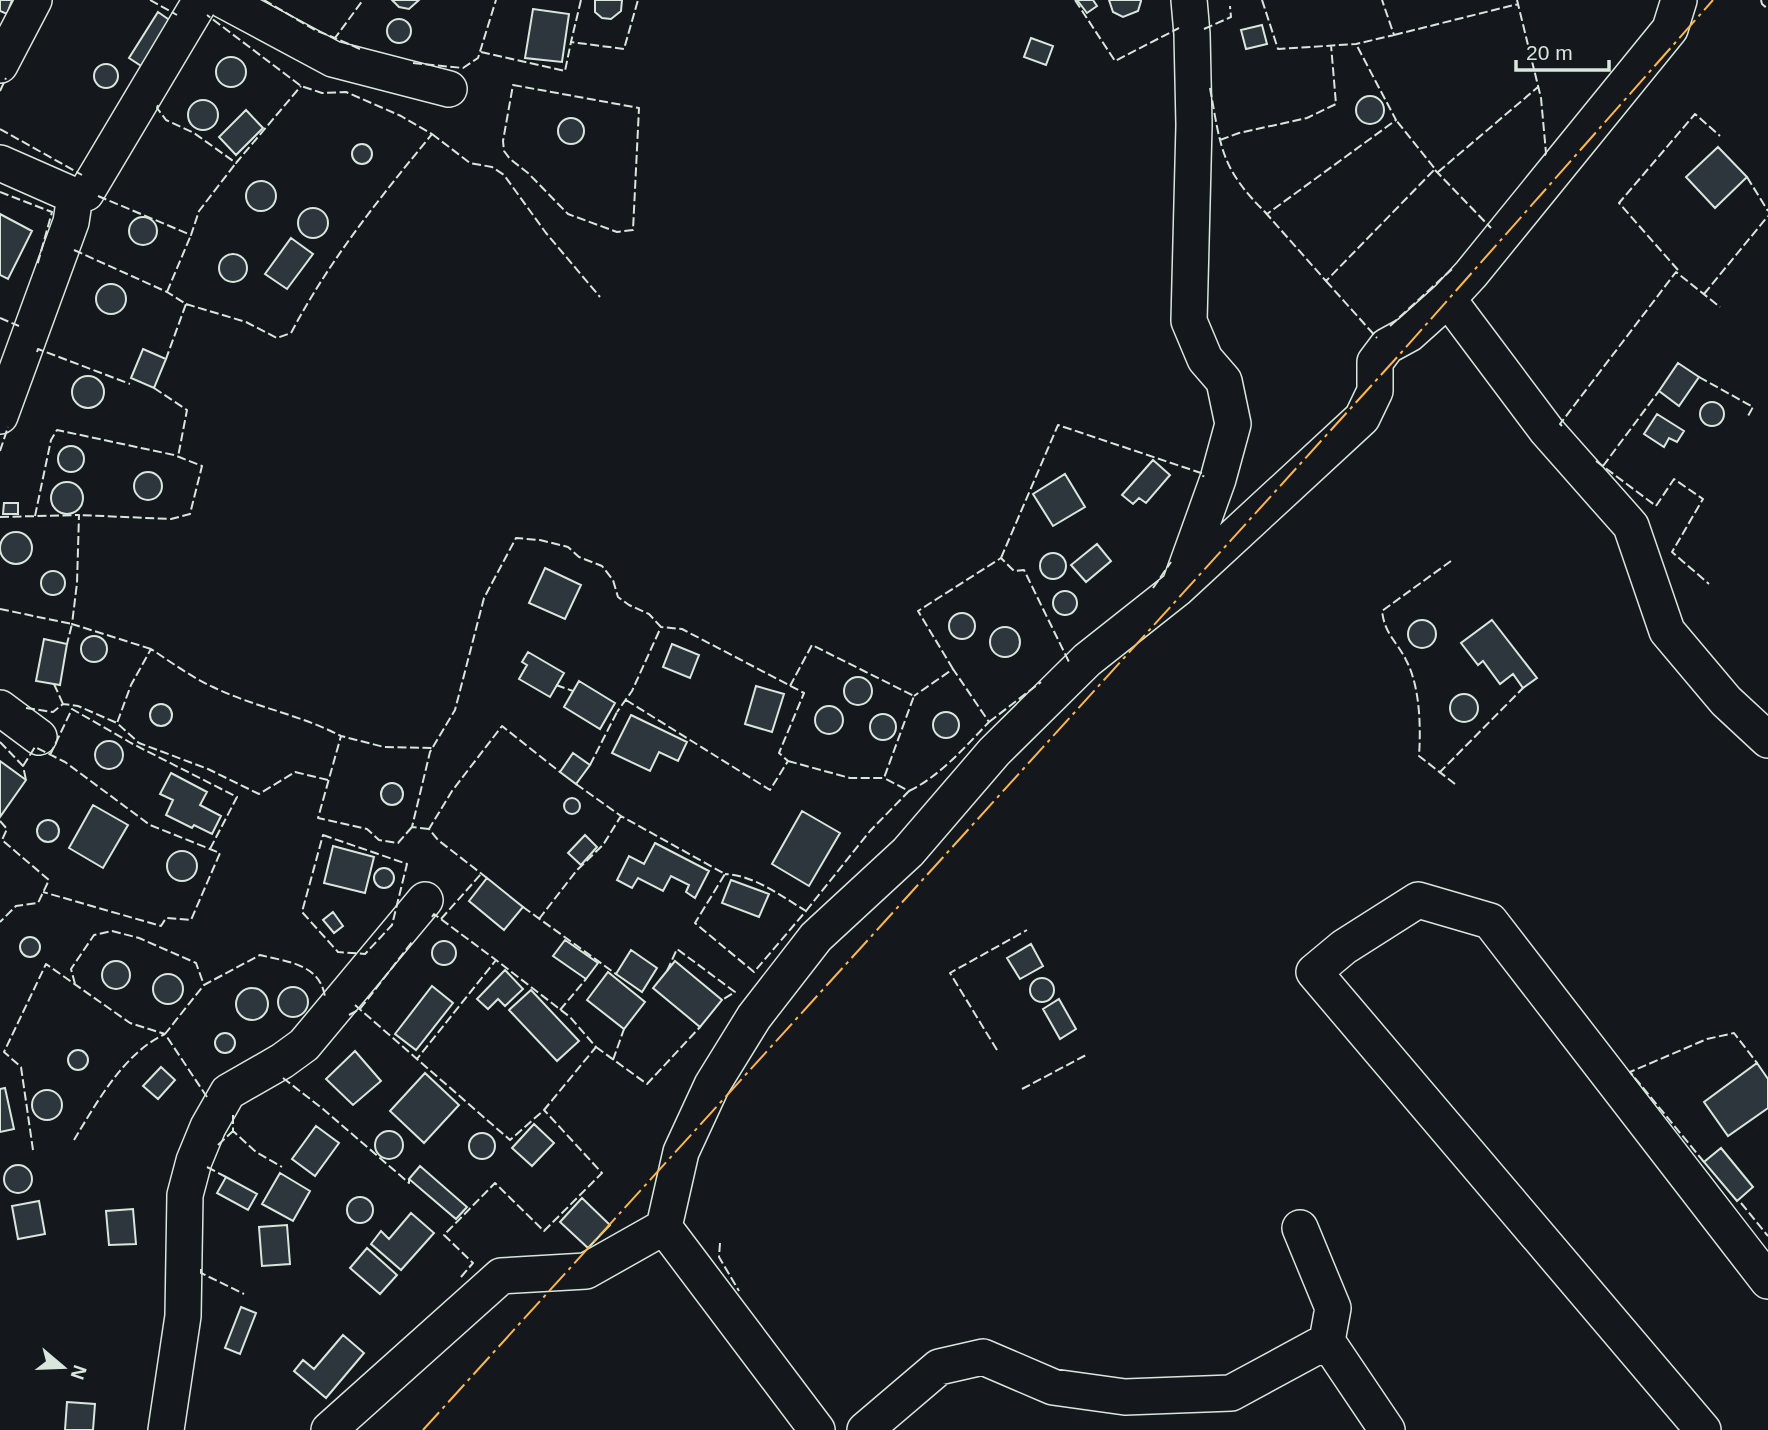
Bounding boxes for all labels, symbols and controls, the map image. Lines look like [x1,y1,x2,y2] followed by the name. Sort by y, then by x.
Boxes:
[1516,28,1609,72] scale bar
[1526,41,1573,64] text: 20 m
[28,1332,98,1402] north arrow
[66,1362,91,1382] text: N

